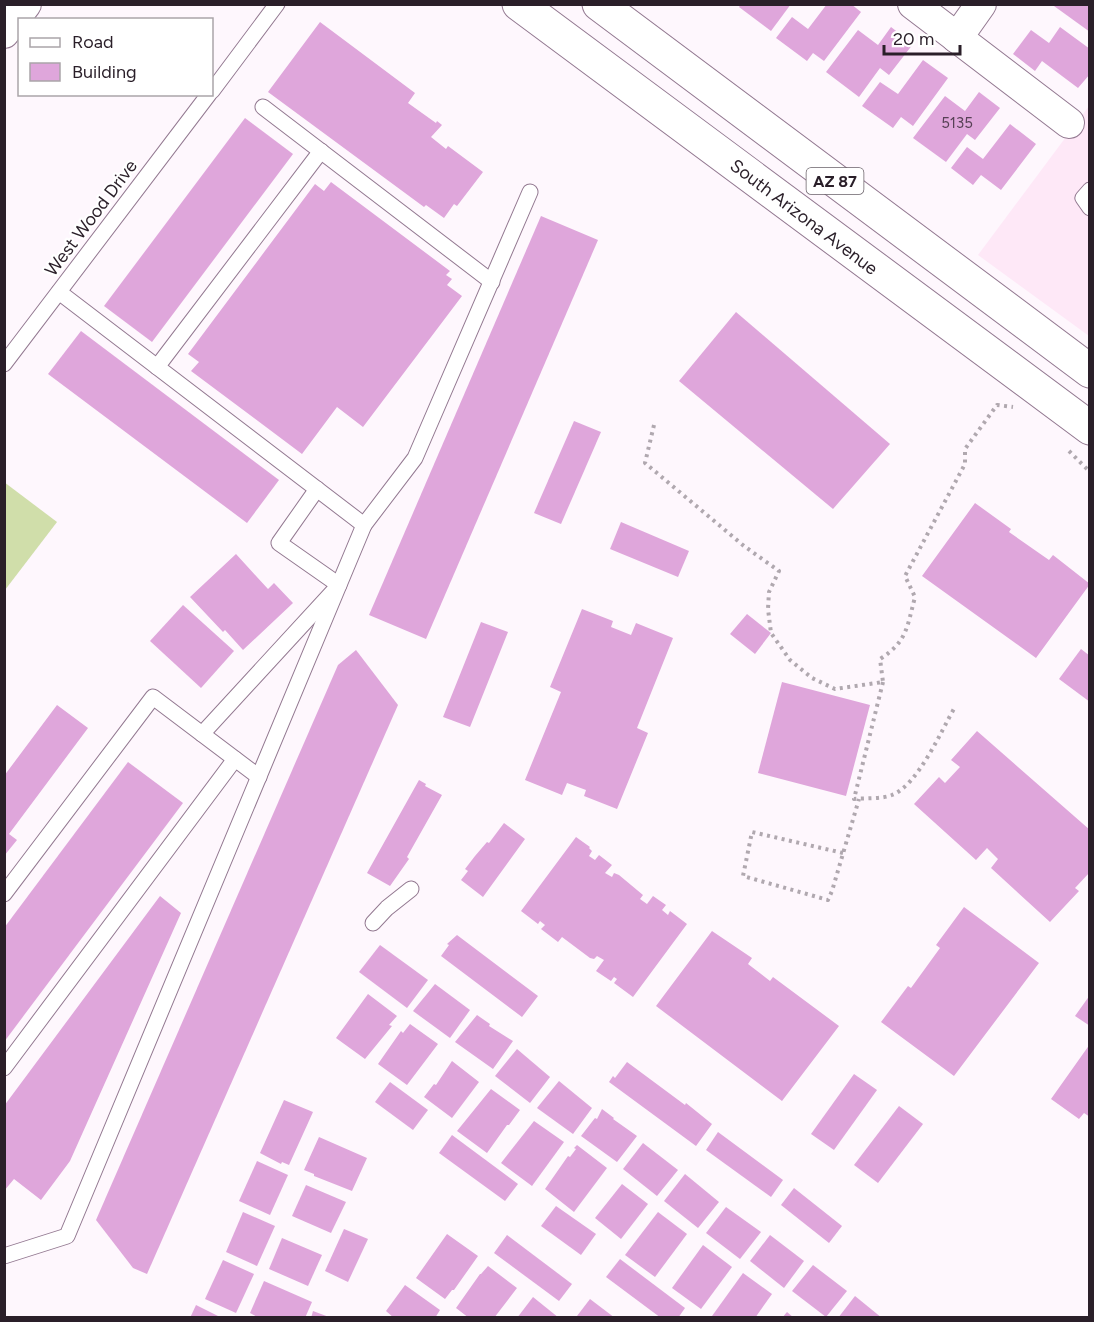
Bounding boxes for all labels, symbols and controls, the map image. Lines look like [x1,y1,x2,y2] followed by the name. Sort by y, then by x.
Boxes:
[18,18,213,96] legend
[884,18,960,56] scale bar
[893,28,934,50] text: 20 m
[72,31,113,53] text: Road
[72,61,137,83] text: Building
[941,114,973,132] house number: 5135
[726,154,882,280] street label: South Arizona Avenue
[40,155,142,281] street label: West Wood Drive
[806,168,864,194] road number: AZ 87

